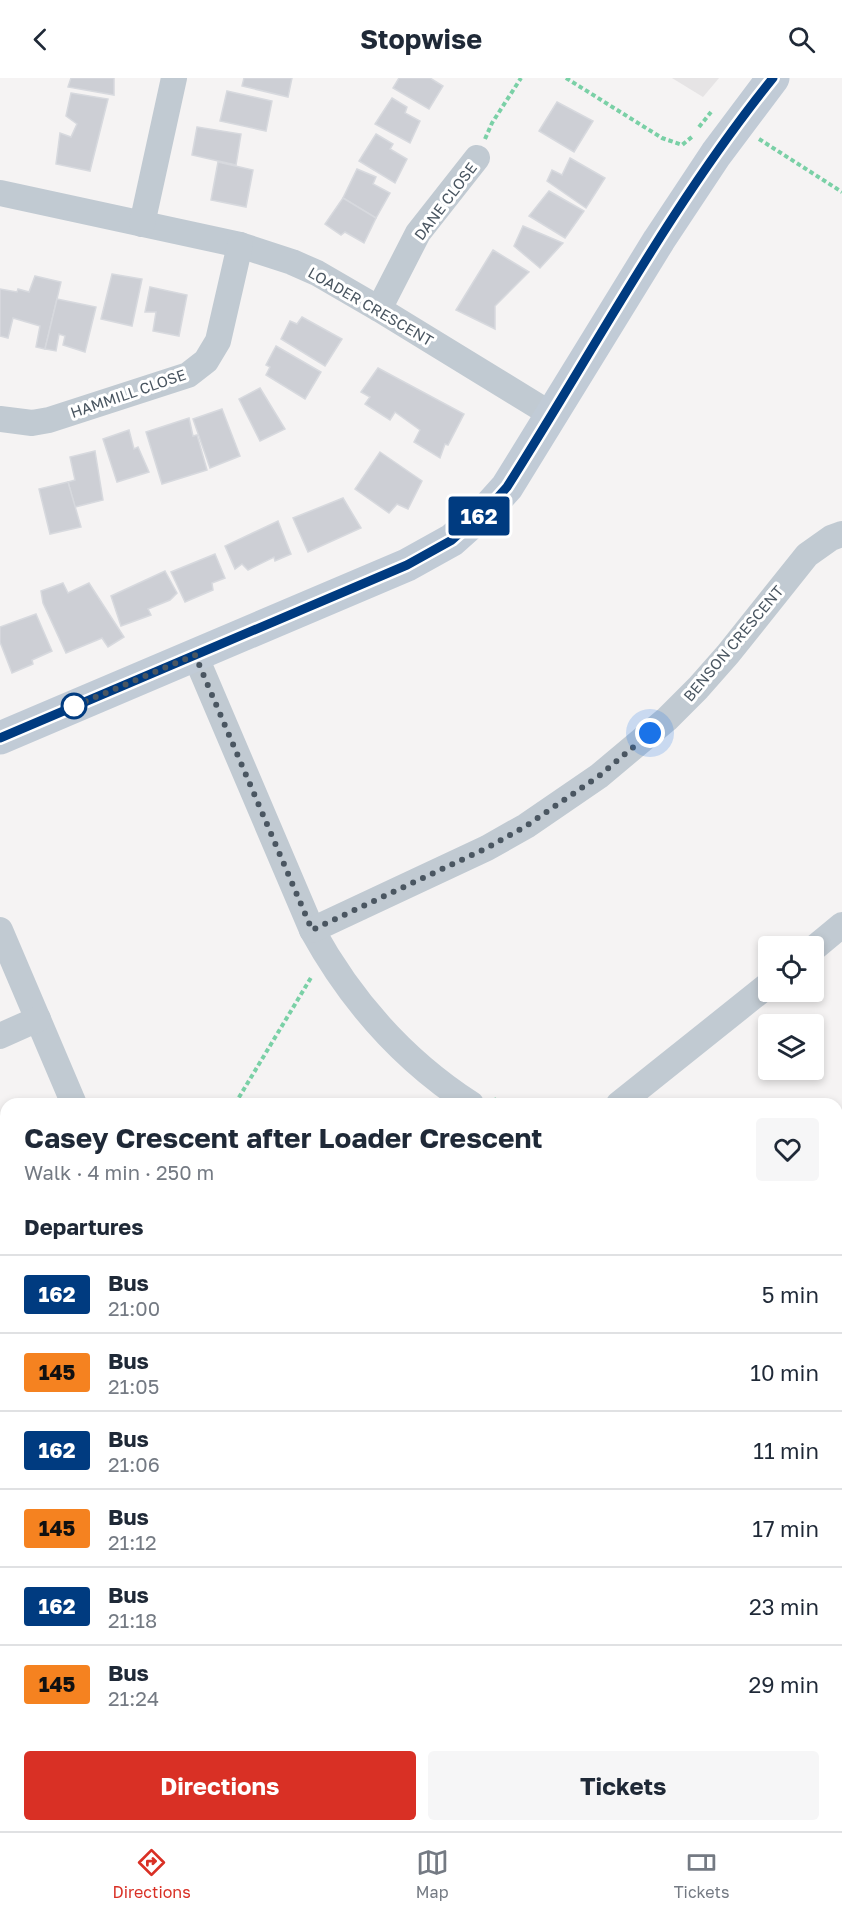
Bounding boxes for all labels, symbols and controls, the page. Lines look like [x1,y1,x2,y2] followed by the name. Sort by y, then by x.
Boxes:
[24,23,57,56] icon: back
[360,23,482,55] text: Stopwise
[785,23,818,56] icon: search
[410,159,480,243] street label: DANE CLOSE
[305,263,437,349] street label: LOADER CRESCENT
[68,365,188,421] street label: HAMMILL CLOSE
[444,496,514,536] line badge: 162
[461,503,497,529] text: 162
[679,581,787,705] street label: BENSON CRESCENT
[61,693,87,719] unlabelled marker
[635,718,665,748] your location
[758,936,824,1080] map controls
[758,936,824,1002] button: locate
[758,1014,824,1080] button: layers
[756,1118,819,1181] button: heart
[24,1121,543,1154] text: Casey Crescent after Loader Crescent
[24,1160,214,1184] text: Walk · 4 min · 250 m
[24,1213,143,1240] text: Departures
[108,1269,149,1296] text: Bus
[39,1281,75,1307] text: 162
[762,1281,819,1308] text: 5 min
[108,1296,160,1320] text: 21:00
[108,1347,149,1374] text: Bus
[39,1359,75,1385] text: 145
[750,1359,819,1386] text: 10 min
[108,1374,159,1398] text: 21:05
[108,1425,149,1452] text: Bus
[39,1437,75,1463] text: 162
[753,1437,819,1464] text: 11 min
[108,1452,160,1476] text: 21:06
[108,1503,149,1530] text: Bus
[39,1515,75,1541] text: 145
[752,1515,819,1542] text: 17 min
[108,1530,157,1554] text: 21:12
[108,1581,149,1608] text: Bus
[39,1593,75,1619] text: 162
[749,1593,819,1620] text: 23 min
[108,1608,157,1632] text: 21:18
[108,1659,149,1686] text: Bus
[39,1671,75,1697] text: 145
[749,1671,819,1698] text: 29 min
[108,1686,159,1710] text: 21:24
[24,1751,416,1820] button: Directions
[428,1751,819,1820] button: Tickets
[113,1846,191,1902] tab: Directions
[416,1846,449,1902] tab: Map
[674,1846,730,1902] tab: Tickets

